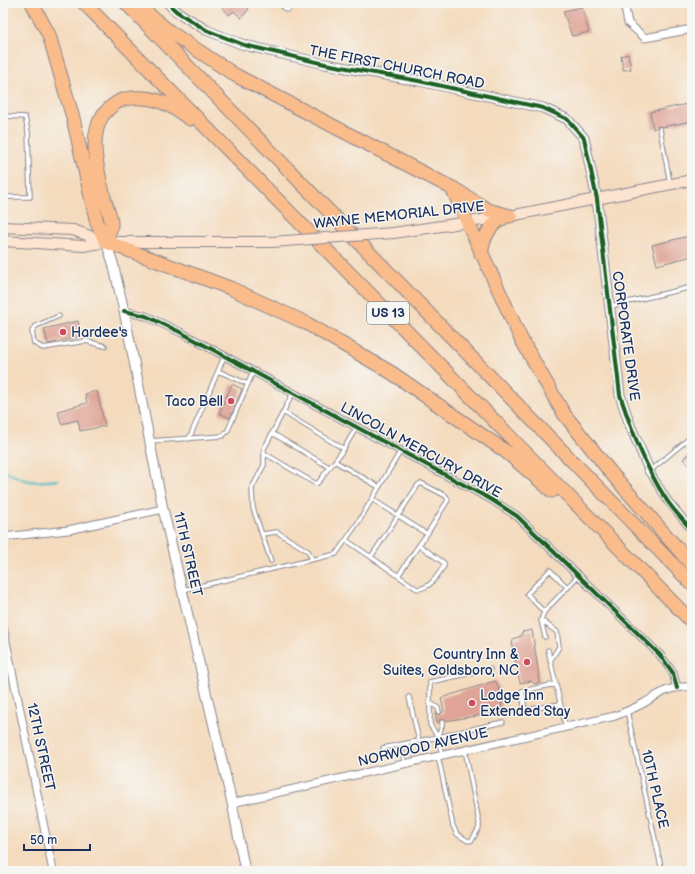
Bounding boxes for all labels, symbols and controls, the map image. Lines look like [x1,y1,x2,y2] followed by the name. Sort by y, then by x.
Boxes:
[308,42,486,92] street label: THE FIRST CHURCH ROAD
[313,198,485,232] street label: WAYNE MEMORIAL DRIVE
[608,270,644,402] street label: CORPORATE DRIVE
[367,302,409,324] road number: US 13
[71,324,128,341] place label: Hardee's
[58,327,68,337] marker: Hardee's
[165,393,223,410] place label: Taco Bell
[226,396,236,406] marker: Taco Bell
[337,399,505,501] street label: LINCOLN MERCURY DRIVE
[170,510,206,599] street label: 11TH STREET
[383,646,519,679] place label: Country Inn & Suites, Goldsboro, NC
[522,657,532,667] marker: Country Inn & Suites, Goldsboro, NC
[480,687,571,720] place label: Lodge Inn Extended Stay
[467,698,477,708] marker: Lodge Inn Extended Stay
[23,702,59,793] street label: 12TH STREET
[356,724,490,770] street label: NORWOOD AVENUE
[638,748,672,830] street label: 10TH PLACE
[24,826,90,852] scale bar
[30,833,57,848] text: 50 m

